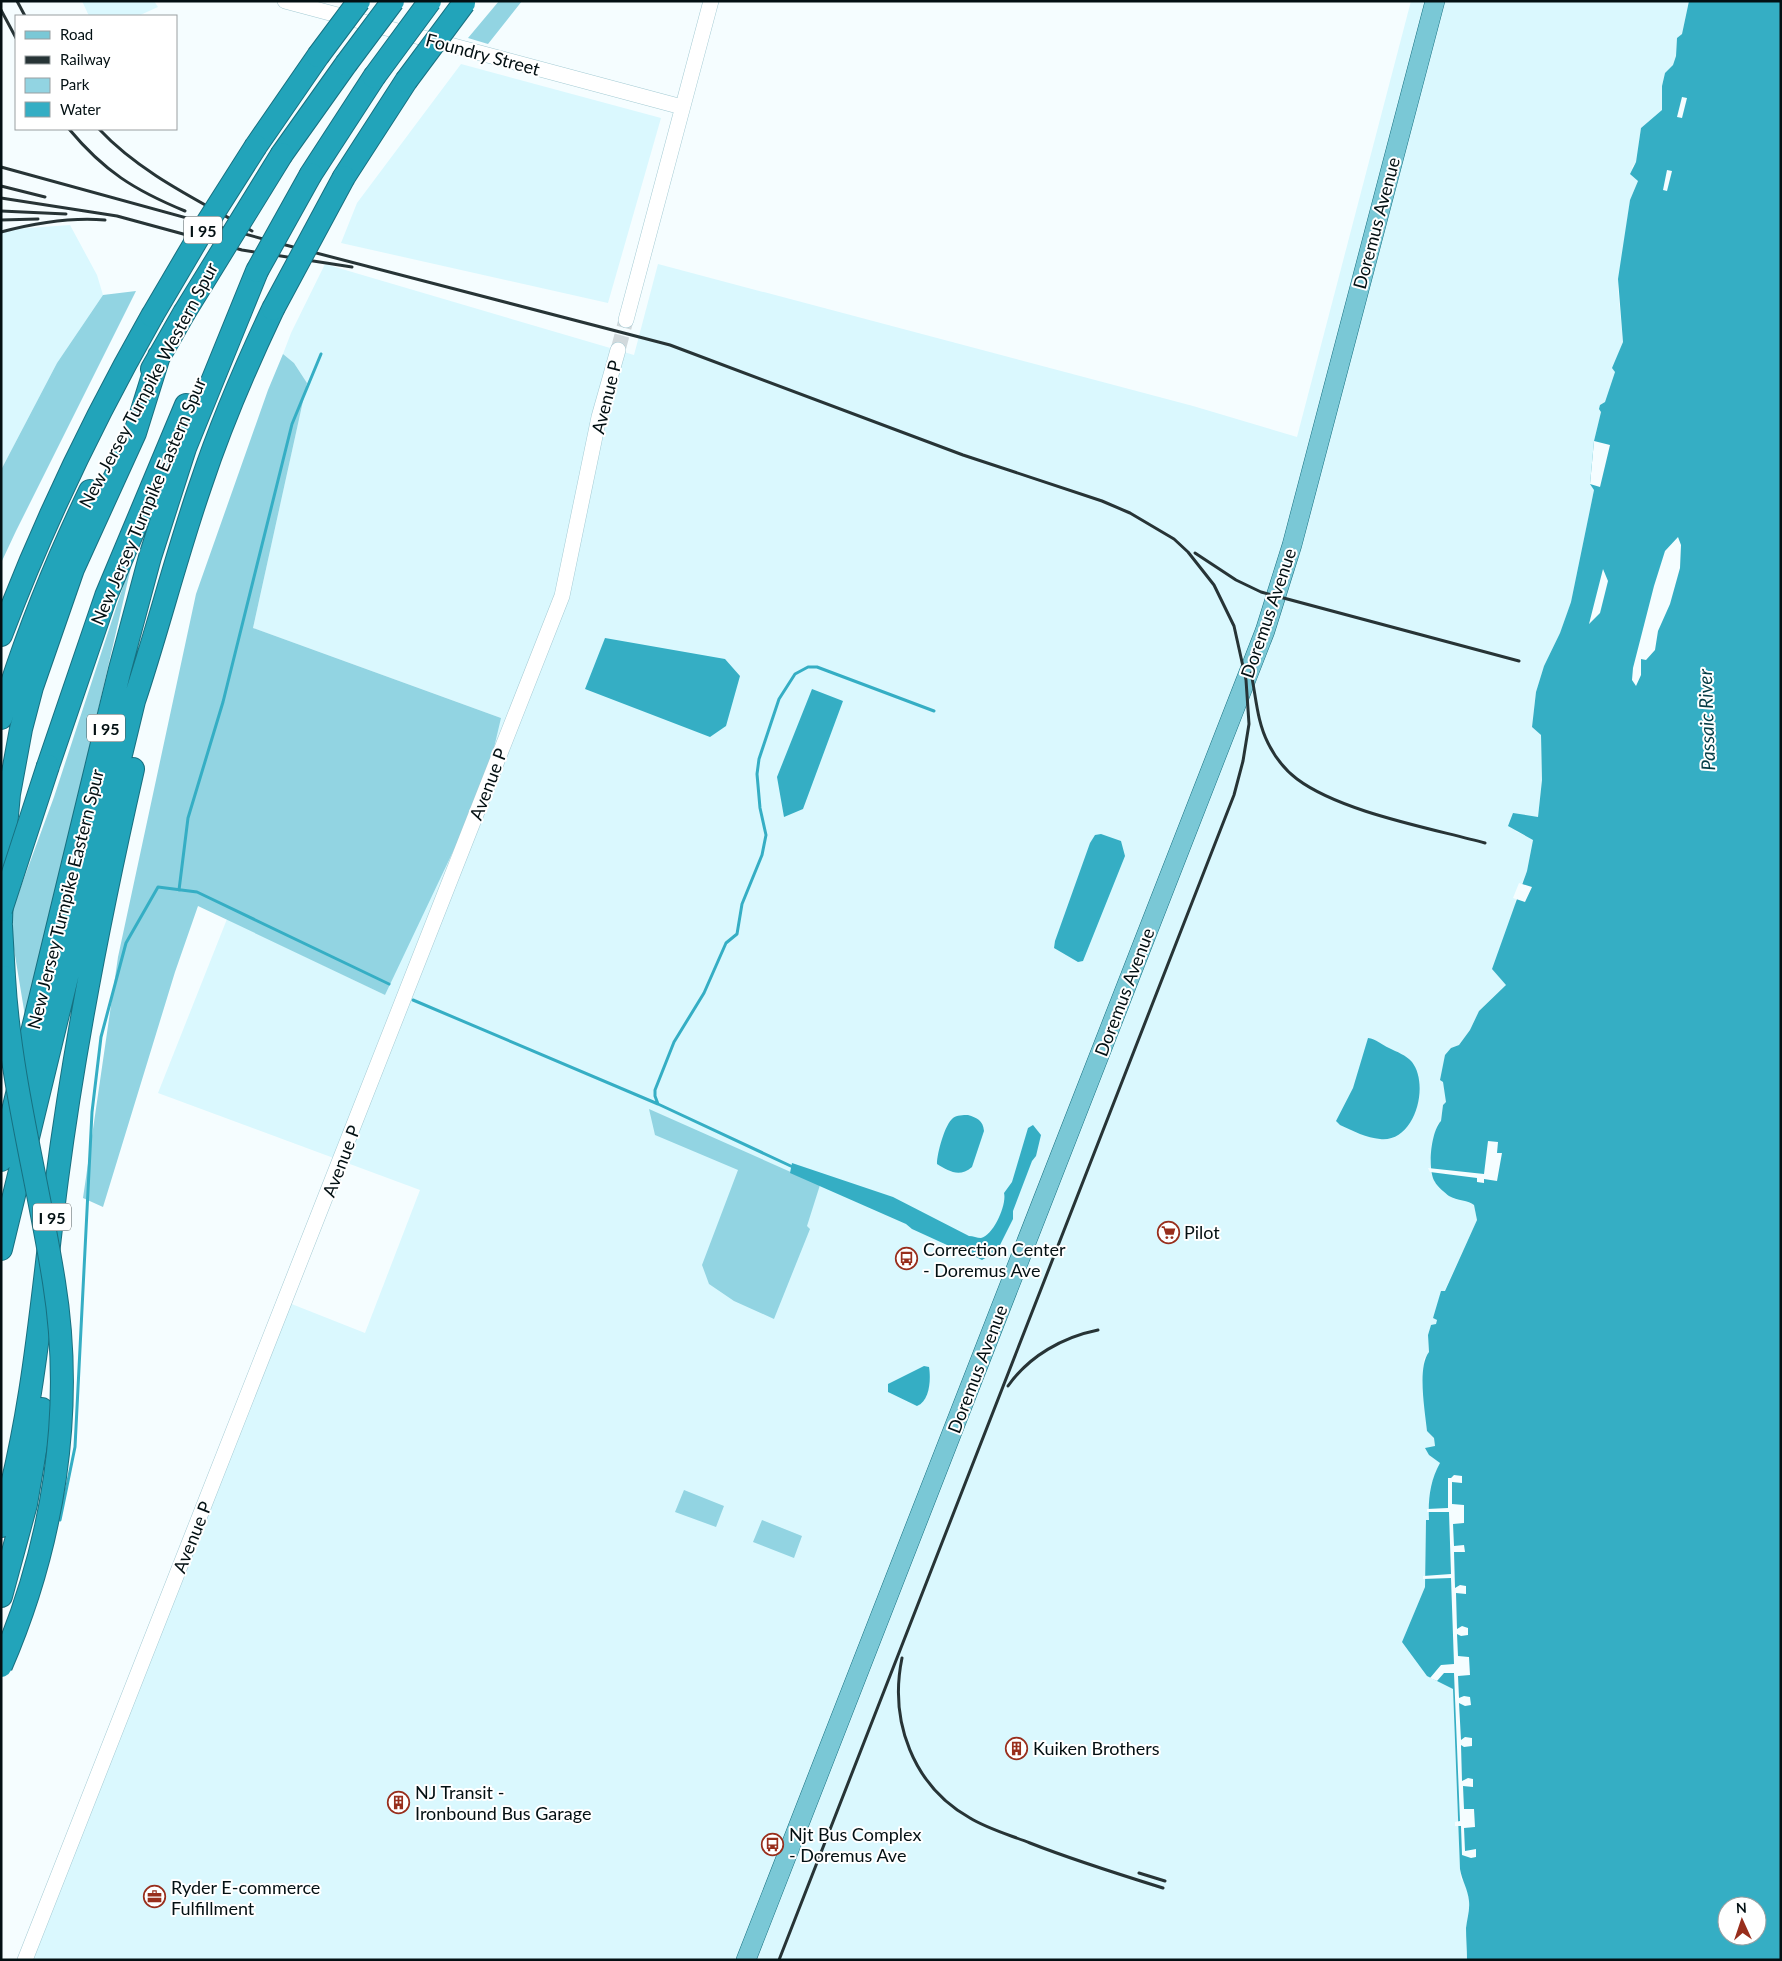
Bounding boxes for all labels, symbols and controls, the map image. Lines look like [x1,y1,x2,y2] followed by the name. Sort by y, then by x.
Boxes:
[15,15,178,130] legend
[60,25,93,43] text: Road
[424,28,543,80] street label: Foundry Street
[60,50,111,68] text: Railway
[60,75,90,93] text: Park
[60,100,101,118] text: Water
[1348,155,1404,291] street label: Doremus Avenue
[184,216,222,244] road number: I 95
[74,258,222,511] street label: New Jersey Turnpike Western Spur
[586,358,626,436] street label: Avenue P
[86,373,210,628] street label: New Jersey Turnpike Eastern Spur
[1236,545,1300,681] street label: Doremus Avenue
[1693,668,1719,771] water label: Passaic River
[87,714,125,741] road number: I 95
[464,745,512,823] street label: Avenue P
[22,766,108,1031] street label: New Jersey Turnpike Eastern Spur
[1089,925,1159,1059] street label: Doremus Avenue
[317,1122,365,1200] street label: Avenue P
[33,1204,71,1230] road number: I 95
[1156,1220,1180,1244] supermarket icon: Pilot
[1184,1221,1220,1243] place label: Pilot
[923,1238,1066,1281] place label: Correction Center - Doremus Ave
[895,1247,919,1271] bus stop icon: Correction Center - Doremus Ave
[942,1302,1012,1436] street label: Doremus Avenue
[168,1498,216,1576] street label: Avenue P
[1005,1736,1029,1760] building icon: Kuiken Brothers
[1033,1737,1160,1759] place label: Kuiken Brothers
[415,1781,591,1824] place label: NJ Transit - Ironbound Bus Garage
[387,1790,411,1814] building icon: NJ Transit - Ironbound Bus Garage
[789,1823,921,1866] place label: Njt Bus Complex - Doremus Ave
[761,1832,785,1856] bus stop icon: Njt Bus Complex - Doremus Ave
[171,1876,320,1919] place label: Ryder E-commerce Fulfillment
[143,1885,167,1909] office icon: Ryder E-commerce Fulfillment
[1717,1896,1767,1946] north arrow
[1735,1899,1747,1916] text: N

